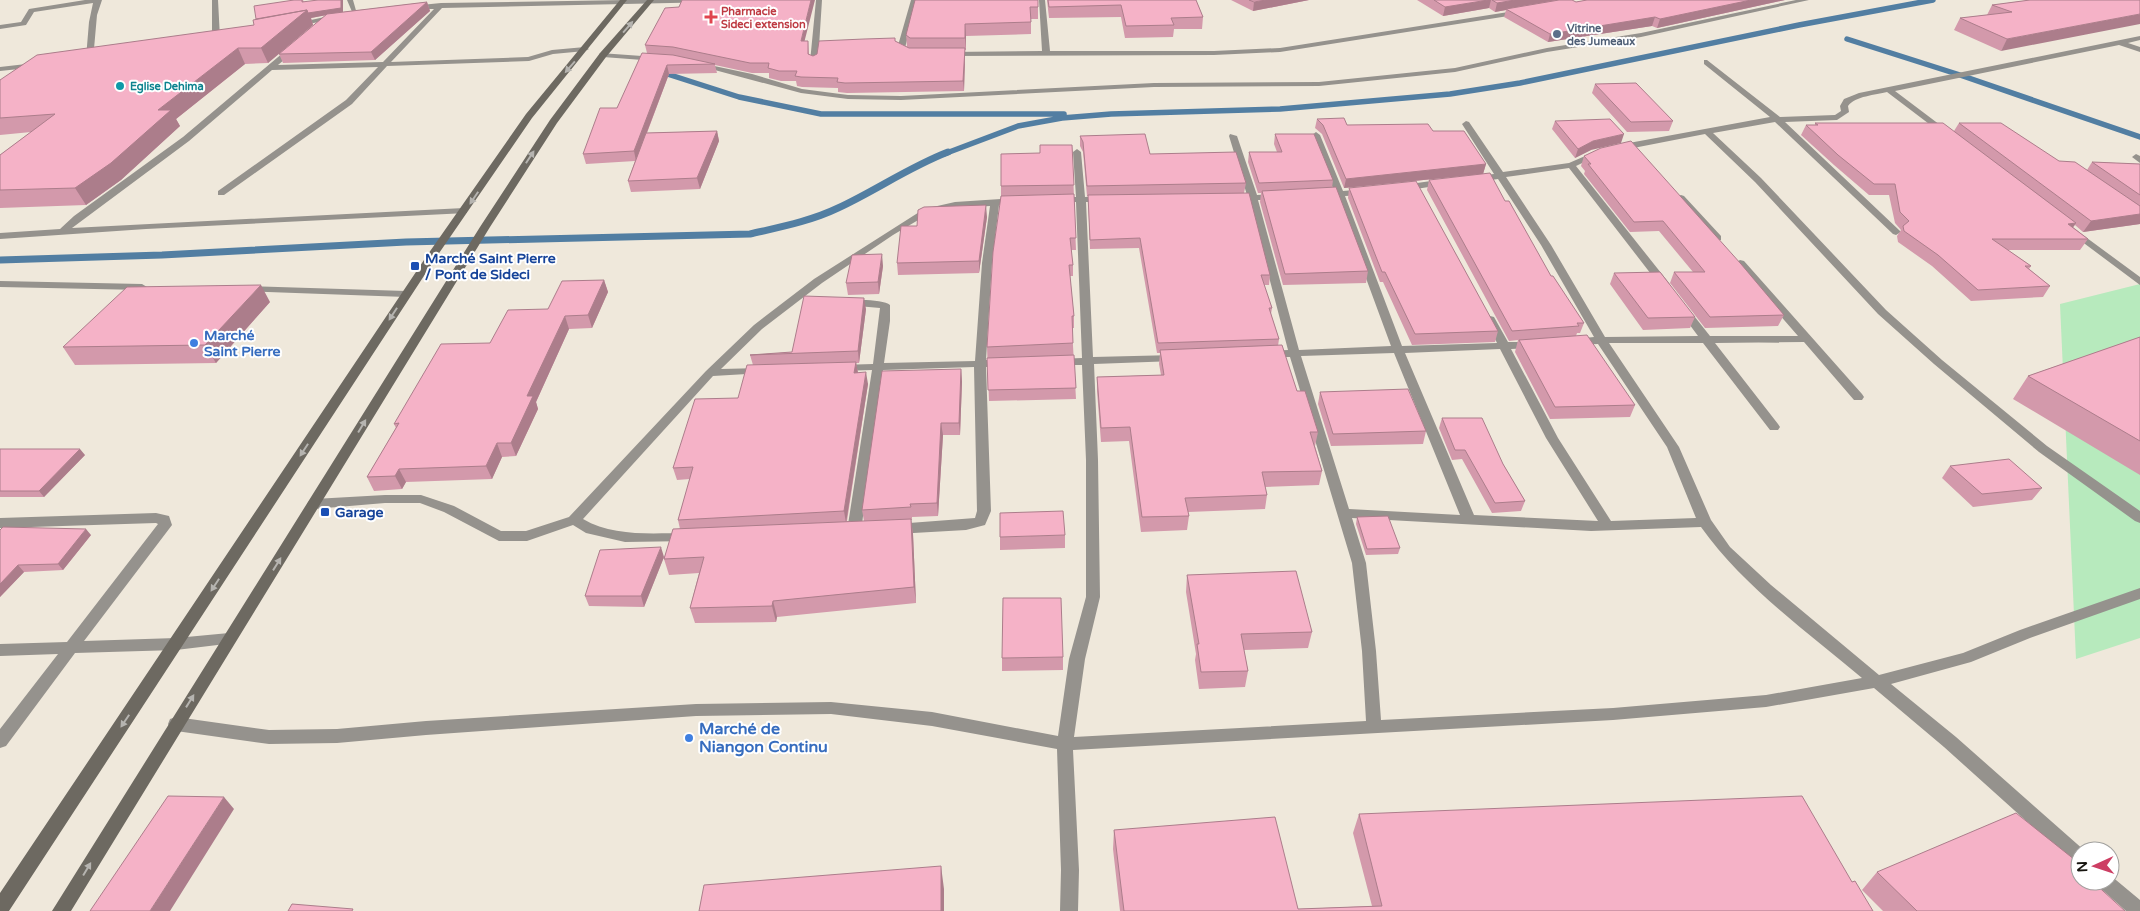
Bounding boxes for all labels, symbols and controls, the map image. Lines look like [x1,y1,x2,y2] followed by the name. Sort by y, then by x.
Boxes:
[721,5,806,31] place label: Pharmacie Sideci extension
[705,11,717,23] marker: Pharmacie Sideci extension
[622,21,633,33] one-way arrow
[1567,22,1635,48] place label: Vitrine des Jumeaux
[1551,28,1563,40] marker: Vitrine des Jumeaux
[564,60,575,73] one-way arrow
[114,80,126,92] marker: Eglise Dehima
[130,80,204,94] place label: Eglise Dehima
[525,150,535,163] one-way arrow
[469,191,478,204] one-way arrow
[425,250,556,283] place label: Marché Saint Pierre / Pont de Sideci
[409,260,421,272] marker: Marché Saint Pierre / Pont de Sideci
[388,307,398,321] one-way arrow
[204,327,281,360] place label: Marché Saint Pierre
[188,337,200,349] marker: Marché Saint Pierre
[358,419,367,432] one-way arrow
[299,443,309,456] one-way arrow
[335,504,384,521] place label: Garage
[319,506,331,518] marker: Garage
[272,557,281,570] one-way arrow
[210,579,220,592] one-way arrow
[185,695,195,708] one-way arrow
[120,714,130,728] one-way arrow
[699,719,828,757] place label: Marché de Niangon Continu
[683,732,695,744] marker: Marché de Niangon Continu
[2070,841,2120,891] north arrow
[2074,861,2091,873] text: N
[82,863,91,876] one-way arrow

